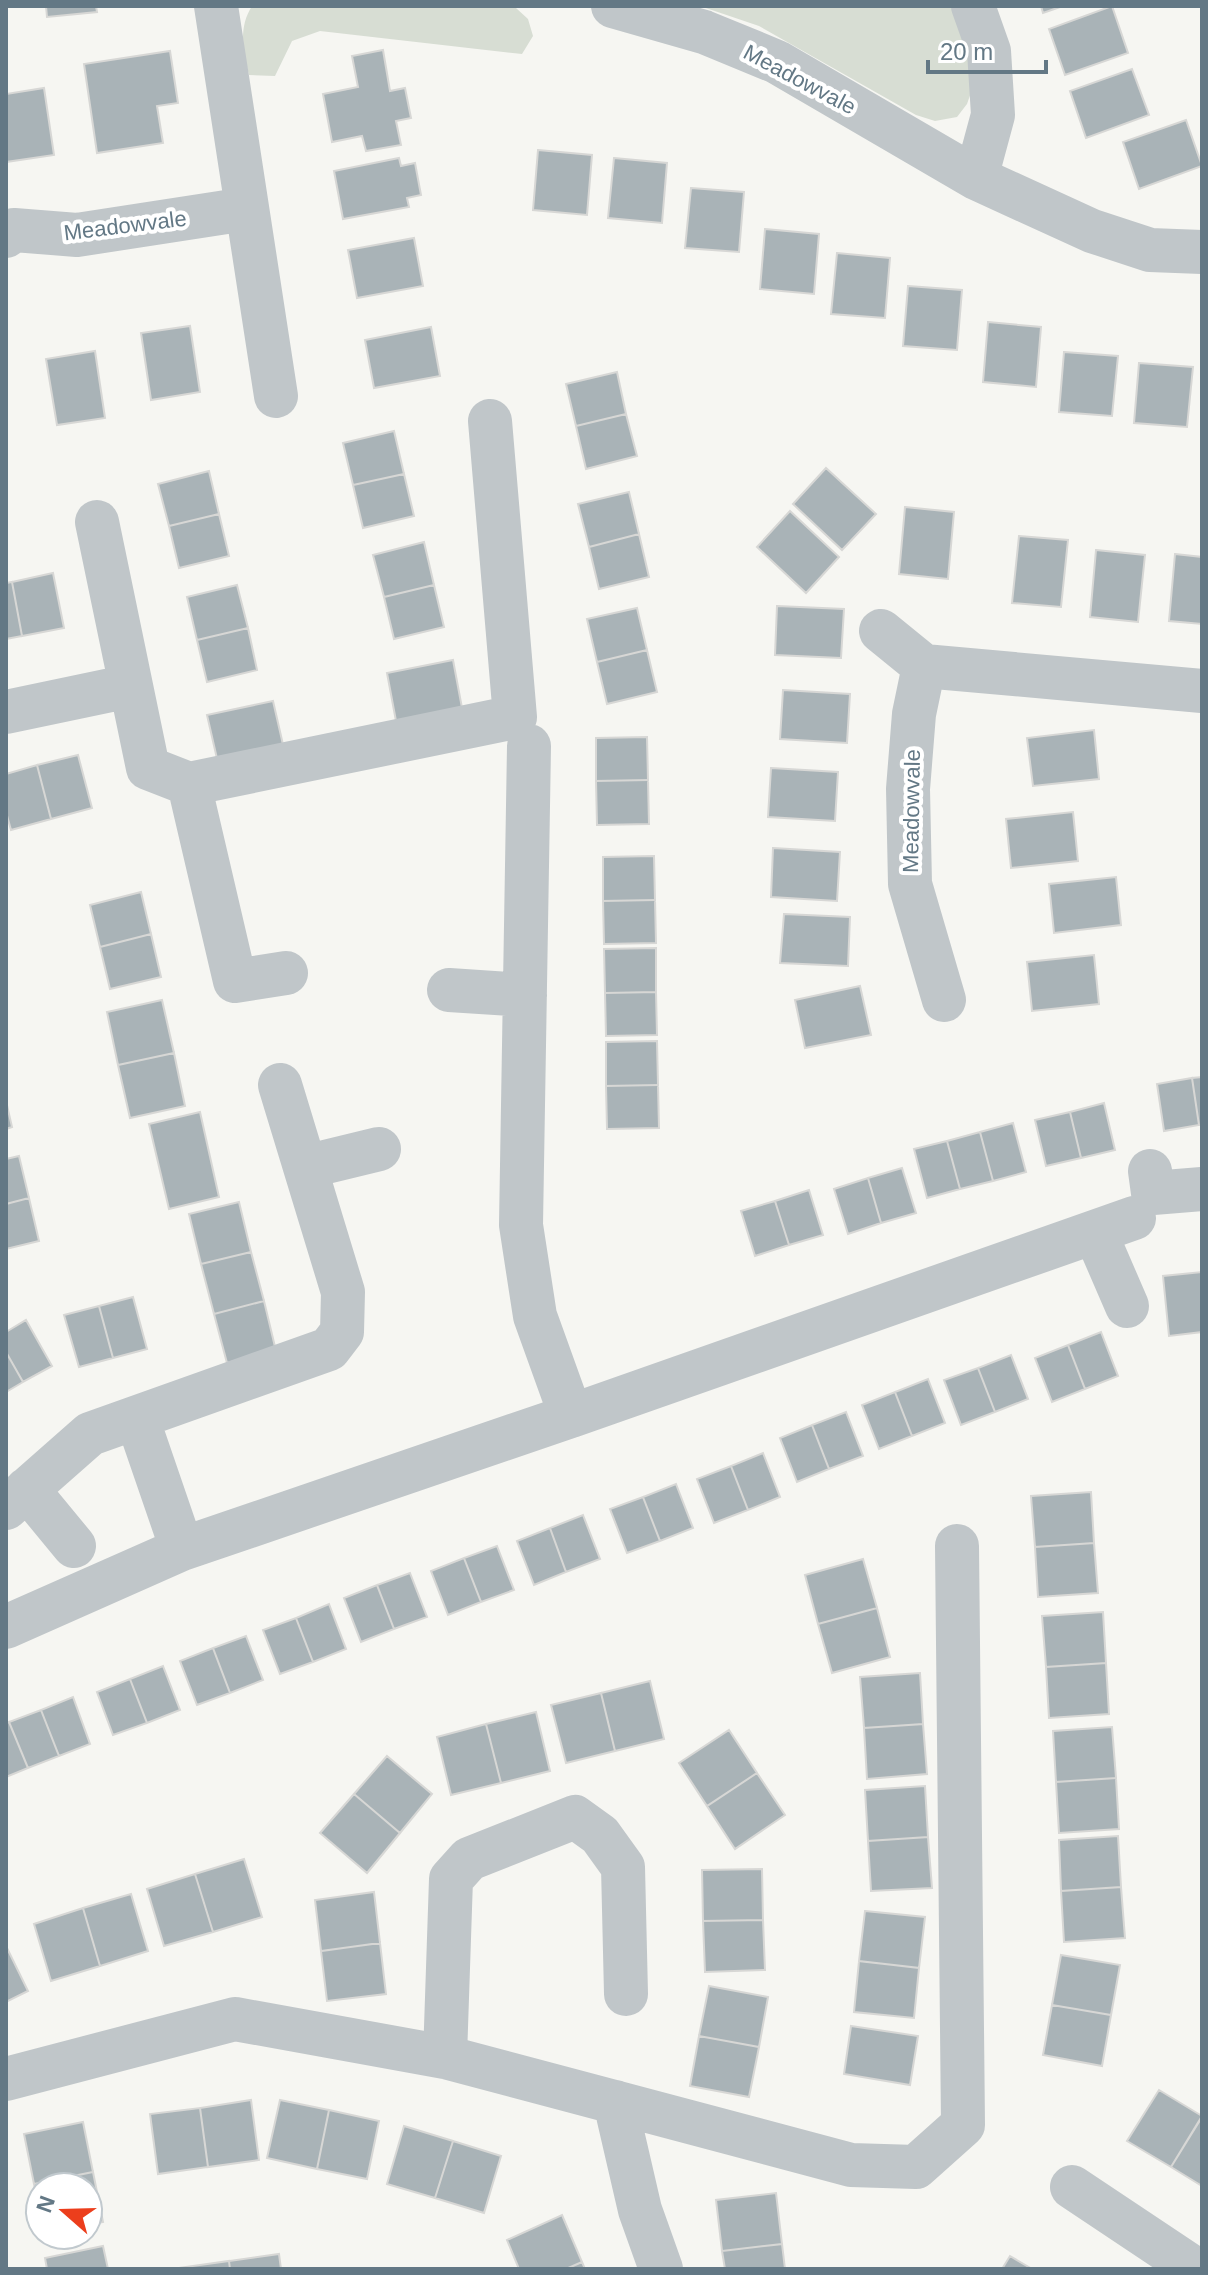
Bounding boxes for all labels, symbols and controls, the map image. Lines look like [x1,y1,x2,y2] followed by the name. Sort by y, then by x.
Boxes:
[928,24,1046,74] scale bar
[940,38,993,65] text: 20 m
[739,39,860,119] street label: Meadowvale
[62,206,188,245] street label: Meadowvale
[898,749,925,873] street label: Meadowvale
[24,2171,104,2251] north arrow
[31,2193,60,2216] text: N

